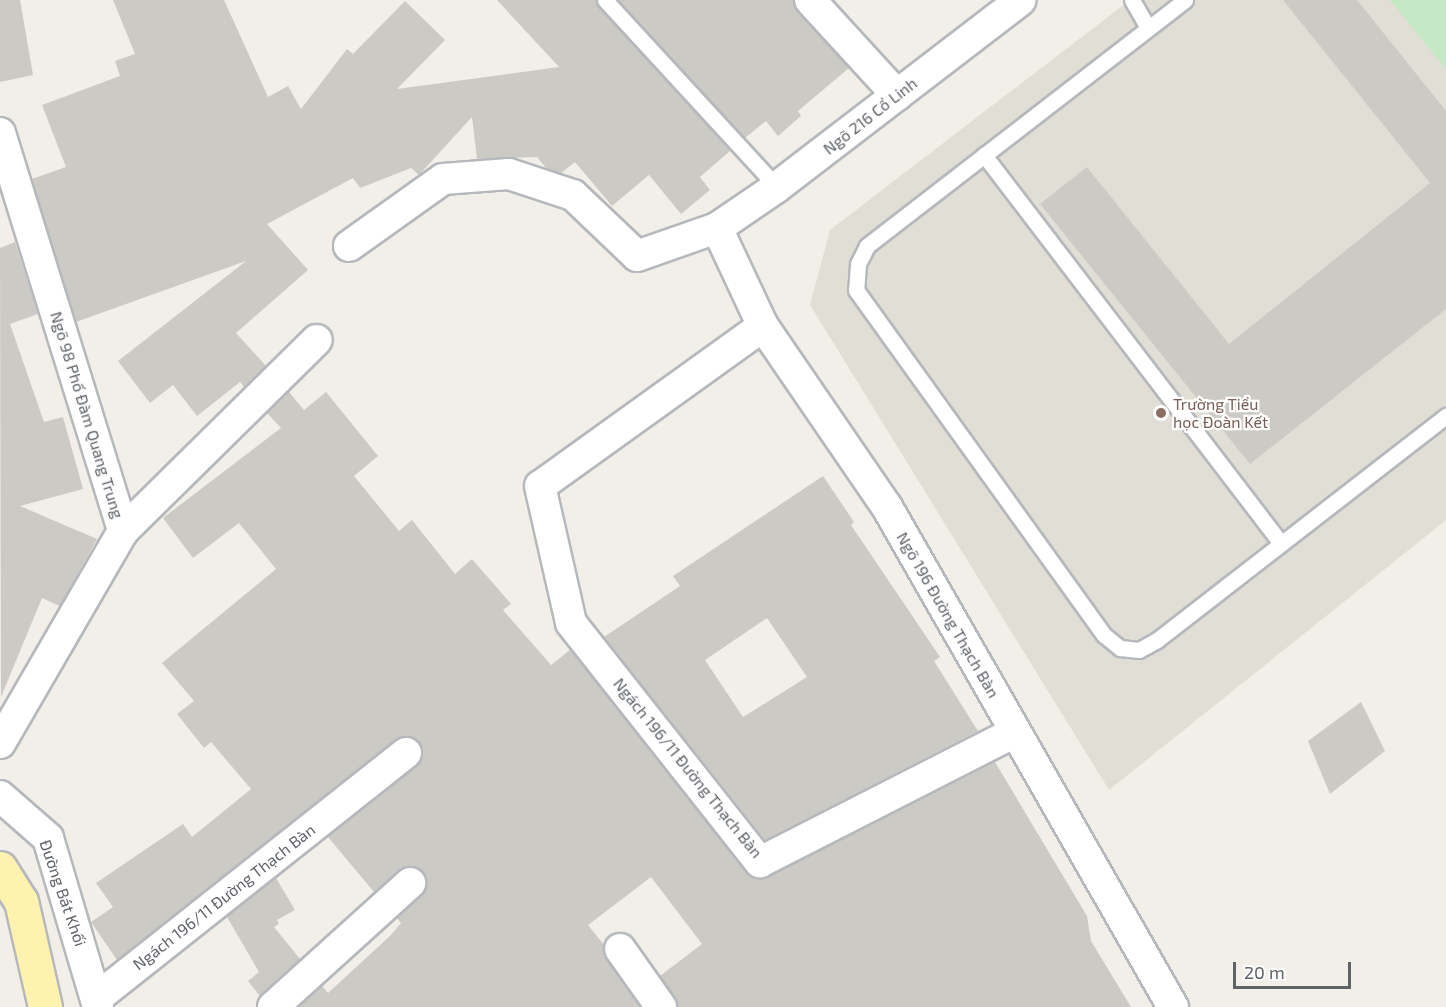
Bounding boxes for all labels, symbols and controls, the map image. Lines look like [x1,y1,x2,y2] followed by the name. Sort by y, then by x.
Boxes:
[819,74,921,158] street label: Ngõ 216 Cổ Linh
[46,309,128,521] street label: Ngõ 98 Phố Đàm Quang Trung
[1173,394,1268,432] place label: Trường Tiểu học Đoàn Kết
[1154,406,1168,420] marker: Trường Tiểu học Đoàn Kết
[893,529,1003,701] street label: Ngõ 196 Đường Thạch Bàn
[609,674,767,862] street label: Ngách 196/11 Đường Thạch Bàn
[129,820,319,974] street label: Ngách 196/11 Đường Thạch Bàn
[36,837,90,949] street label: Đường Bát Khối
[1236,950,1354,988] scale bar
[1244,961,1285,983] text: 20 m

